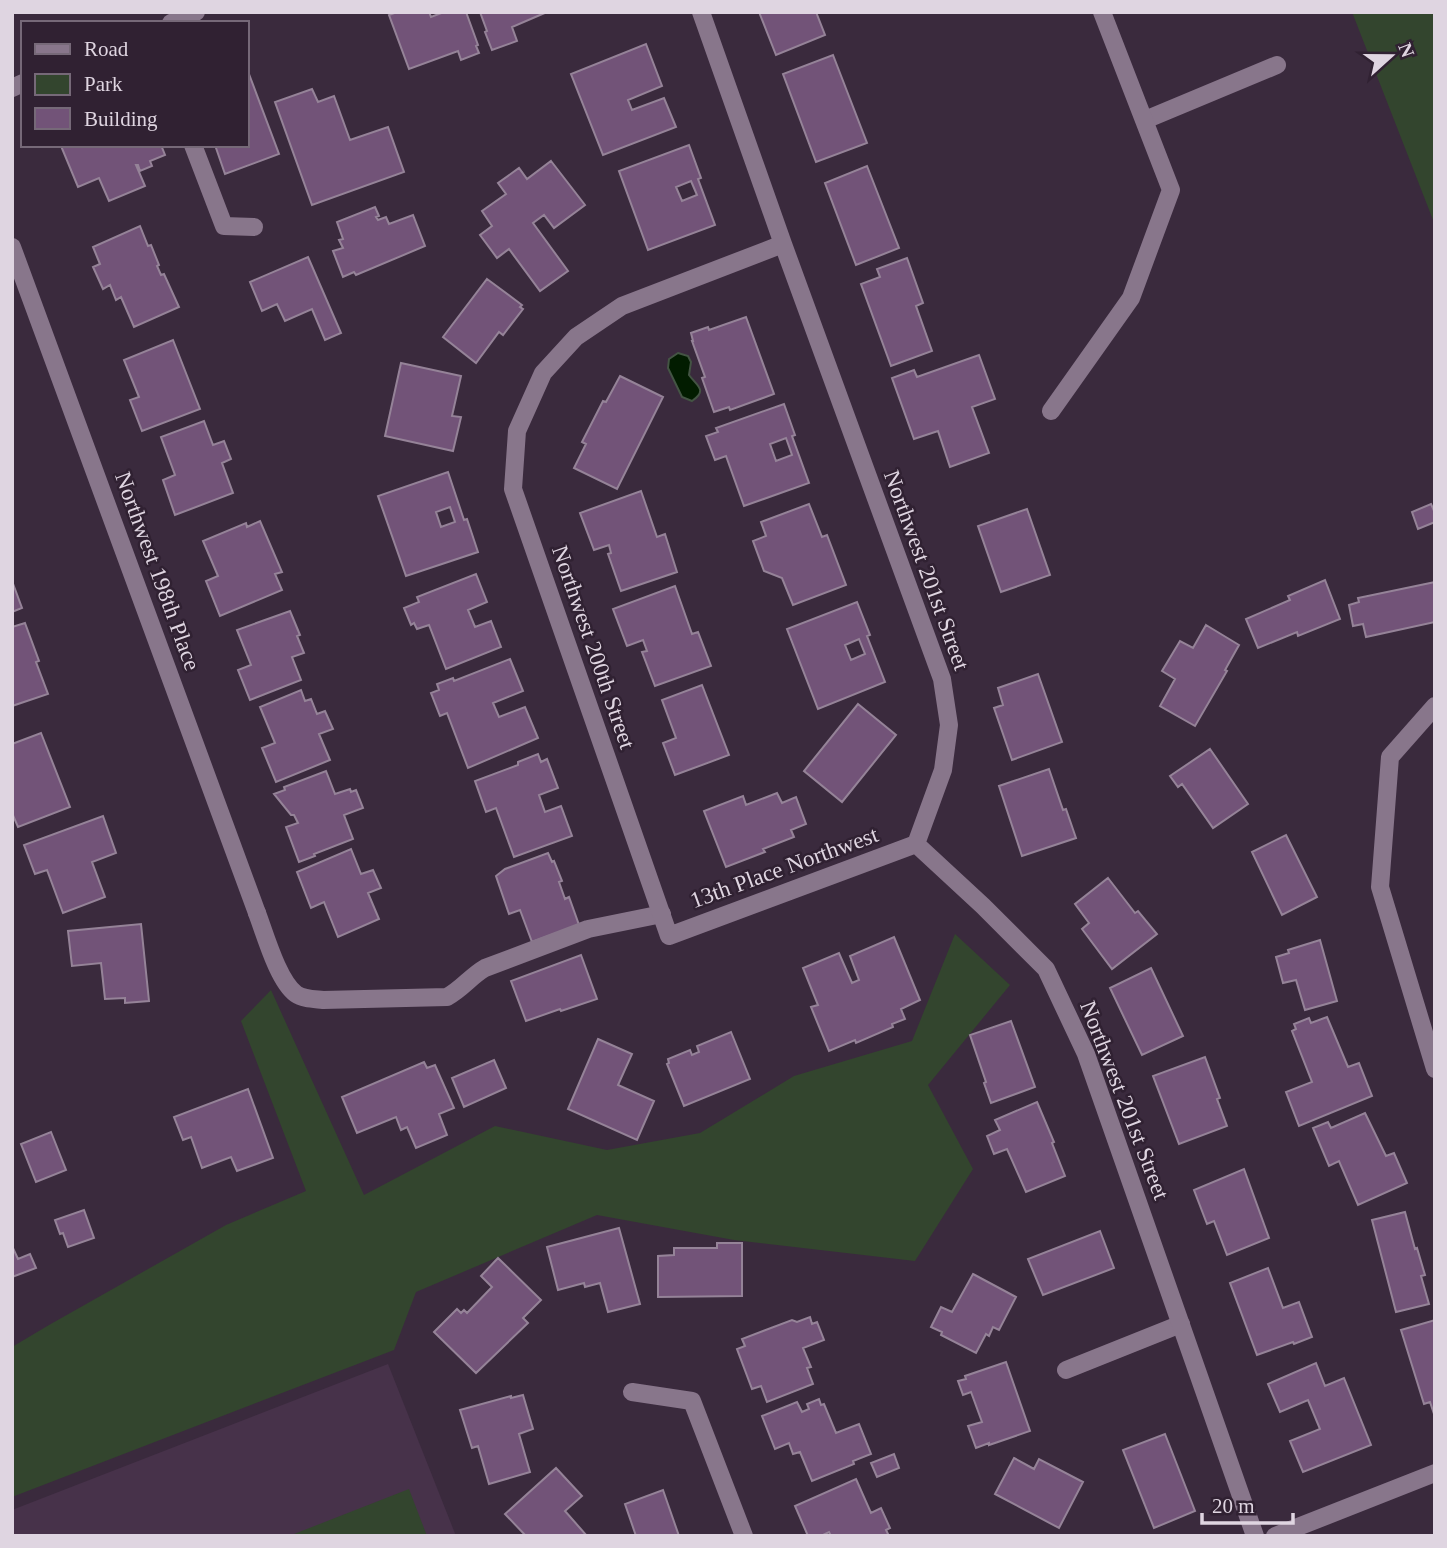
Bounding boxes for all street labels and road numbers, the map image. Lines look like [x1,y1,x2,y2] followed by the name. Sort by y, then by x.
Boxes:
[879,467,975,674] street label: Northwest 201st Street
[110,468,205,674] street label: Northwest 198th Place
[547,542,640,753] street label: Northwest 200th Street
[687,822,882,913] street label: 13th Place Northwest
[1075,997,1174,1204] street label: Northwest 201st Street

